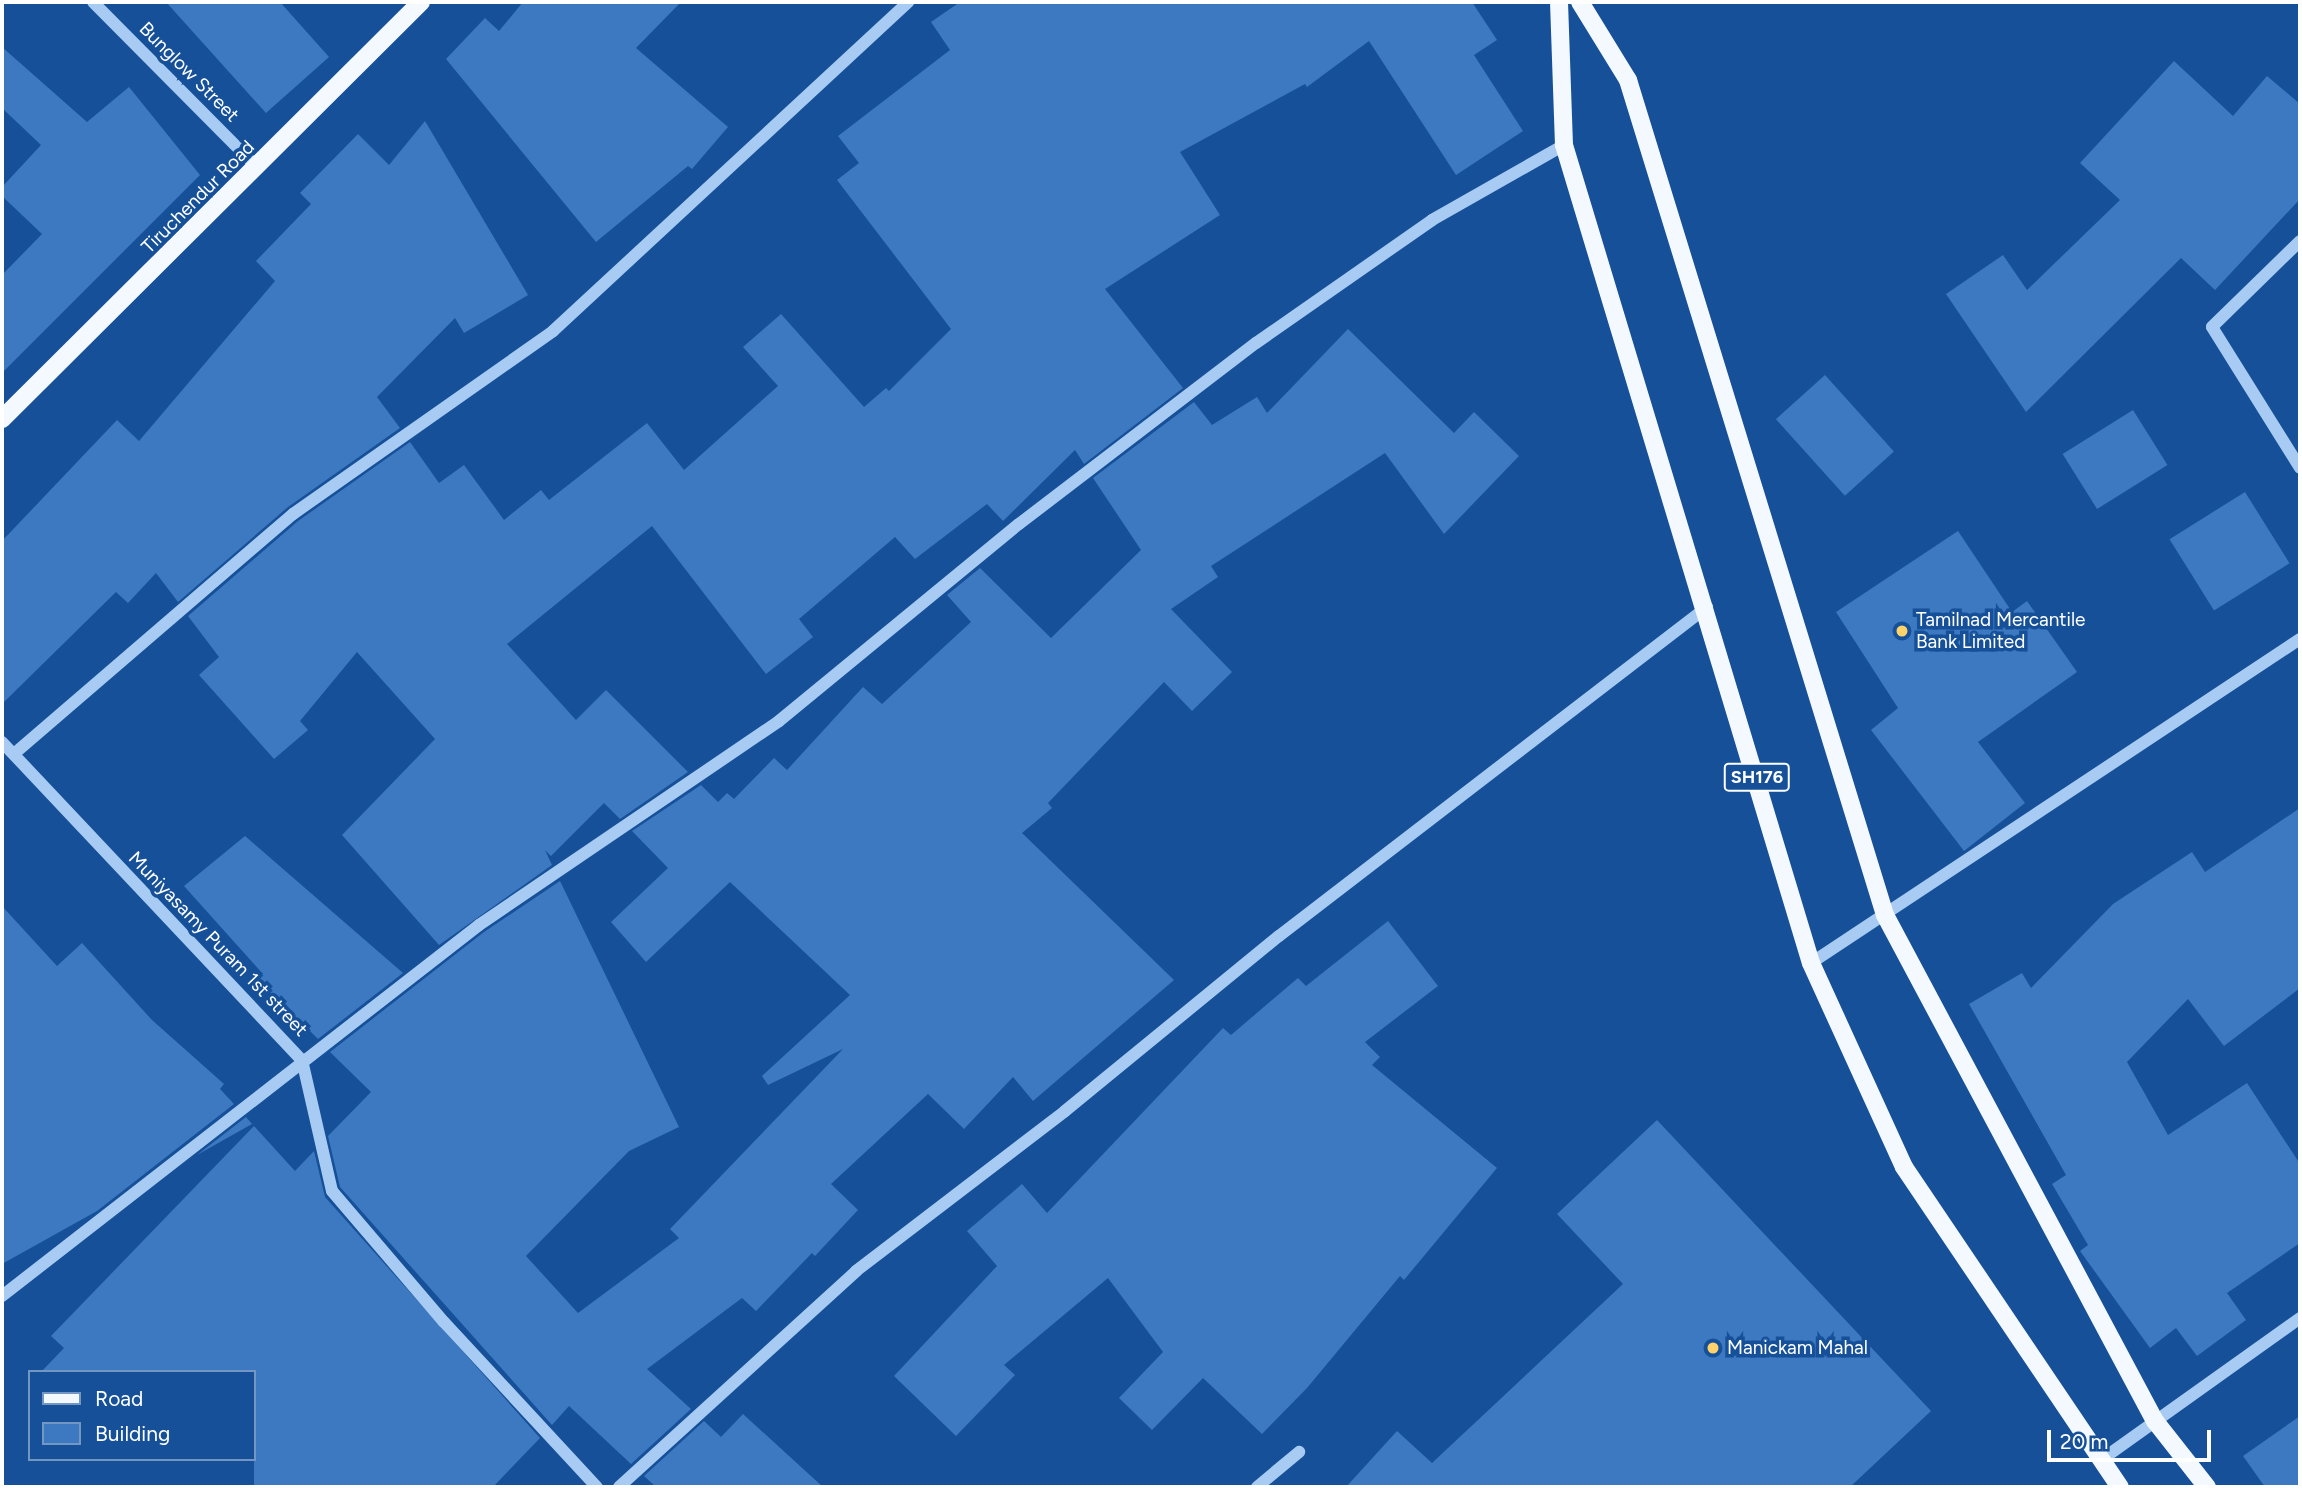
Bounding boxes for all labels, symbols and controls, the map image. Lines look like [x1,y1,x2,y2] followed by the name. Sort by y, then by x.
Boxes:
[134,17,244,127] street label: Bunglow Street
[137,136,259,258] street label: Tiruchendur Road
[1916,609,2085,653] place label: Tamilnad Mercantile Bank Limited
[1894,623,1910,639] marker: Tamilnad Mercantile Bank Limited
[1724,762,1790,792] road number: SH176
[124,847,312,1041] street label: Muniyasamy Puram 1st street
[1727,1337,1868,1359] place label: Manickam Mahal
[1705,1340,1721,1356] marker: Manickam Mahal
[28,1370,256,1461] legend
[95,1386,143,1411] text: Road
[2050,1416,2214,1460] scale bar
[95,1421,170,1446] text: Building
[2060,1429,2108,1454] text: 20 m

